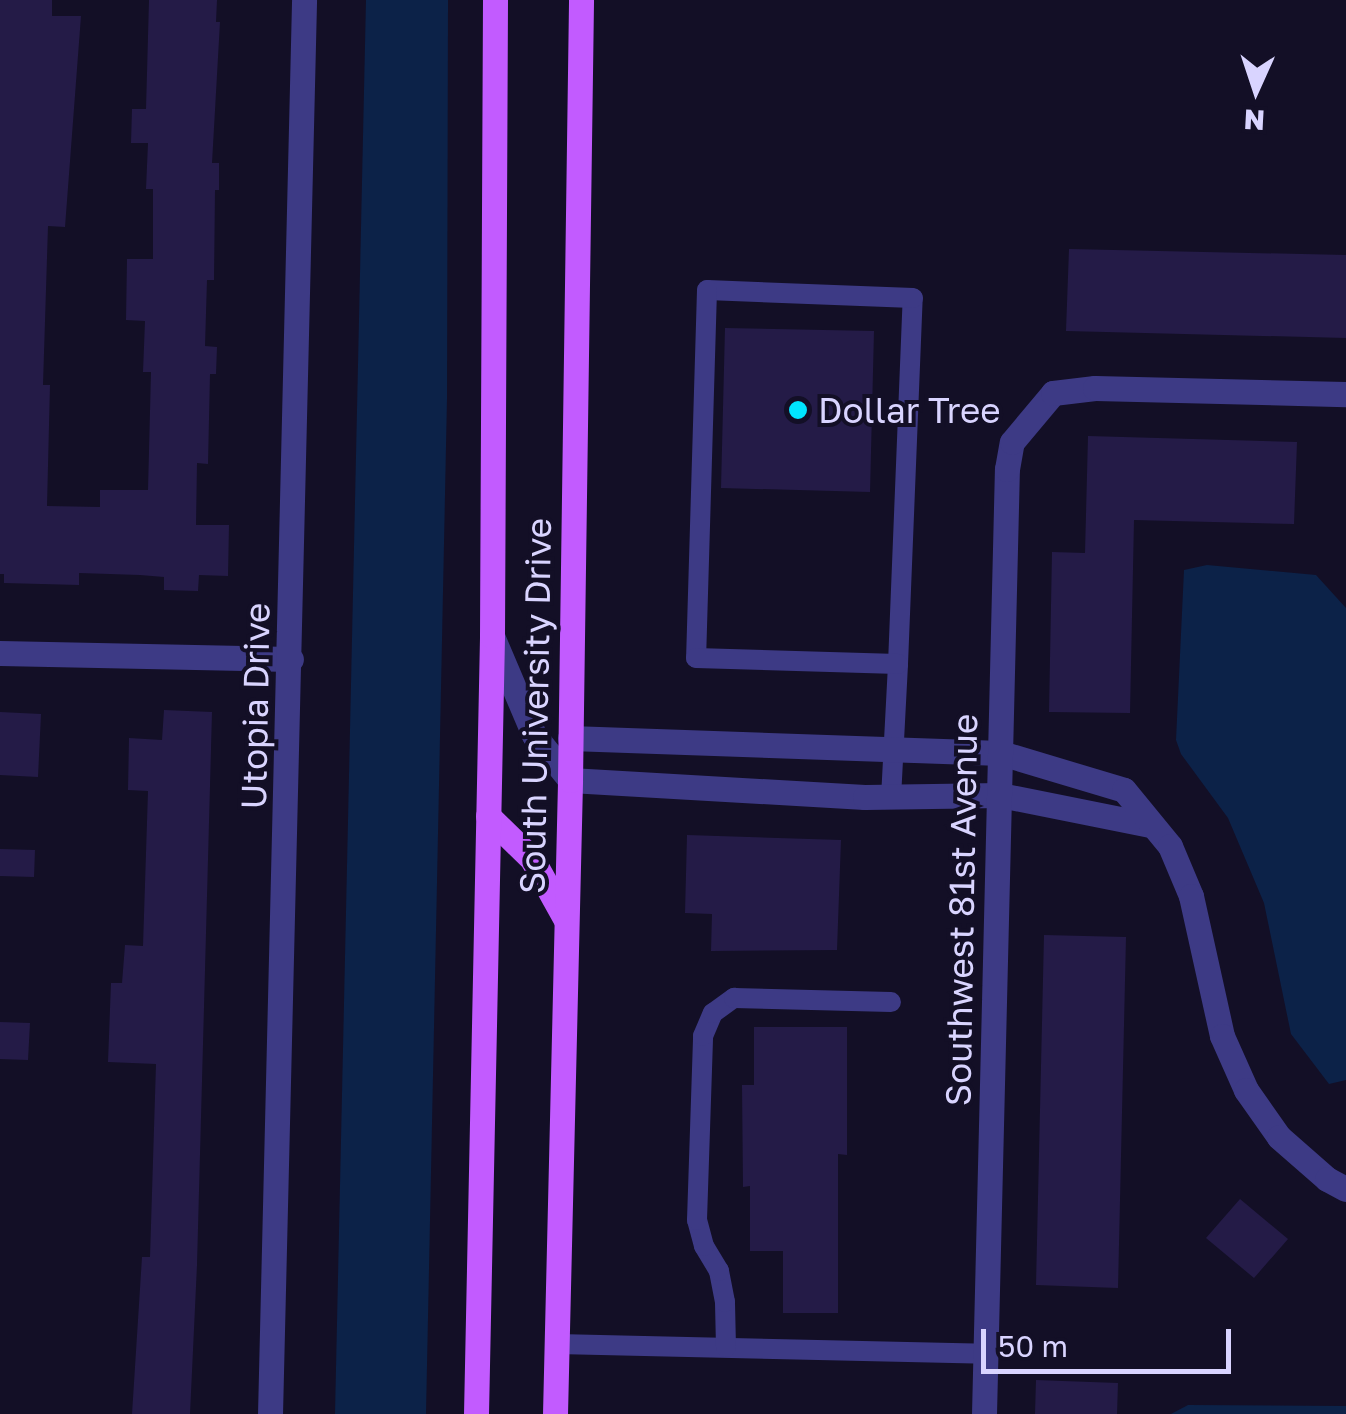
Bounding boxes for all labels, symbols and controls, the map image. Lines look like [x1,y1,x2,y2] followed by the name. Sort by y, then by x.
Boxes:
[1206,40,1306,140] north arrow
[1243,103,1266,137] text: N
[818,389,1001,431] place label: Dollar Tree
[787,399,809,421] marker: Dollar Tree
[511,518,559,894] street label: South University Drive
[232,602,278,810] street label: Utopia Drive
[937,713,985,1107] street label: Southwest 81st Avenue
[986,1309,1236,1371] scale bar
[998,1328,1068,1364] text: 50 m

